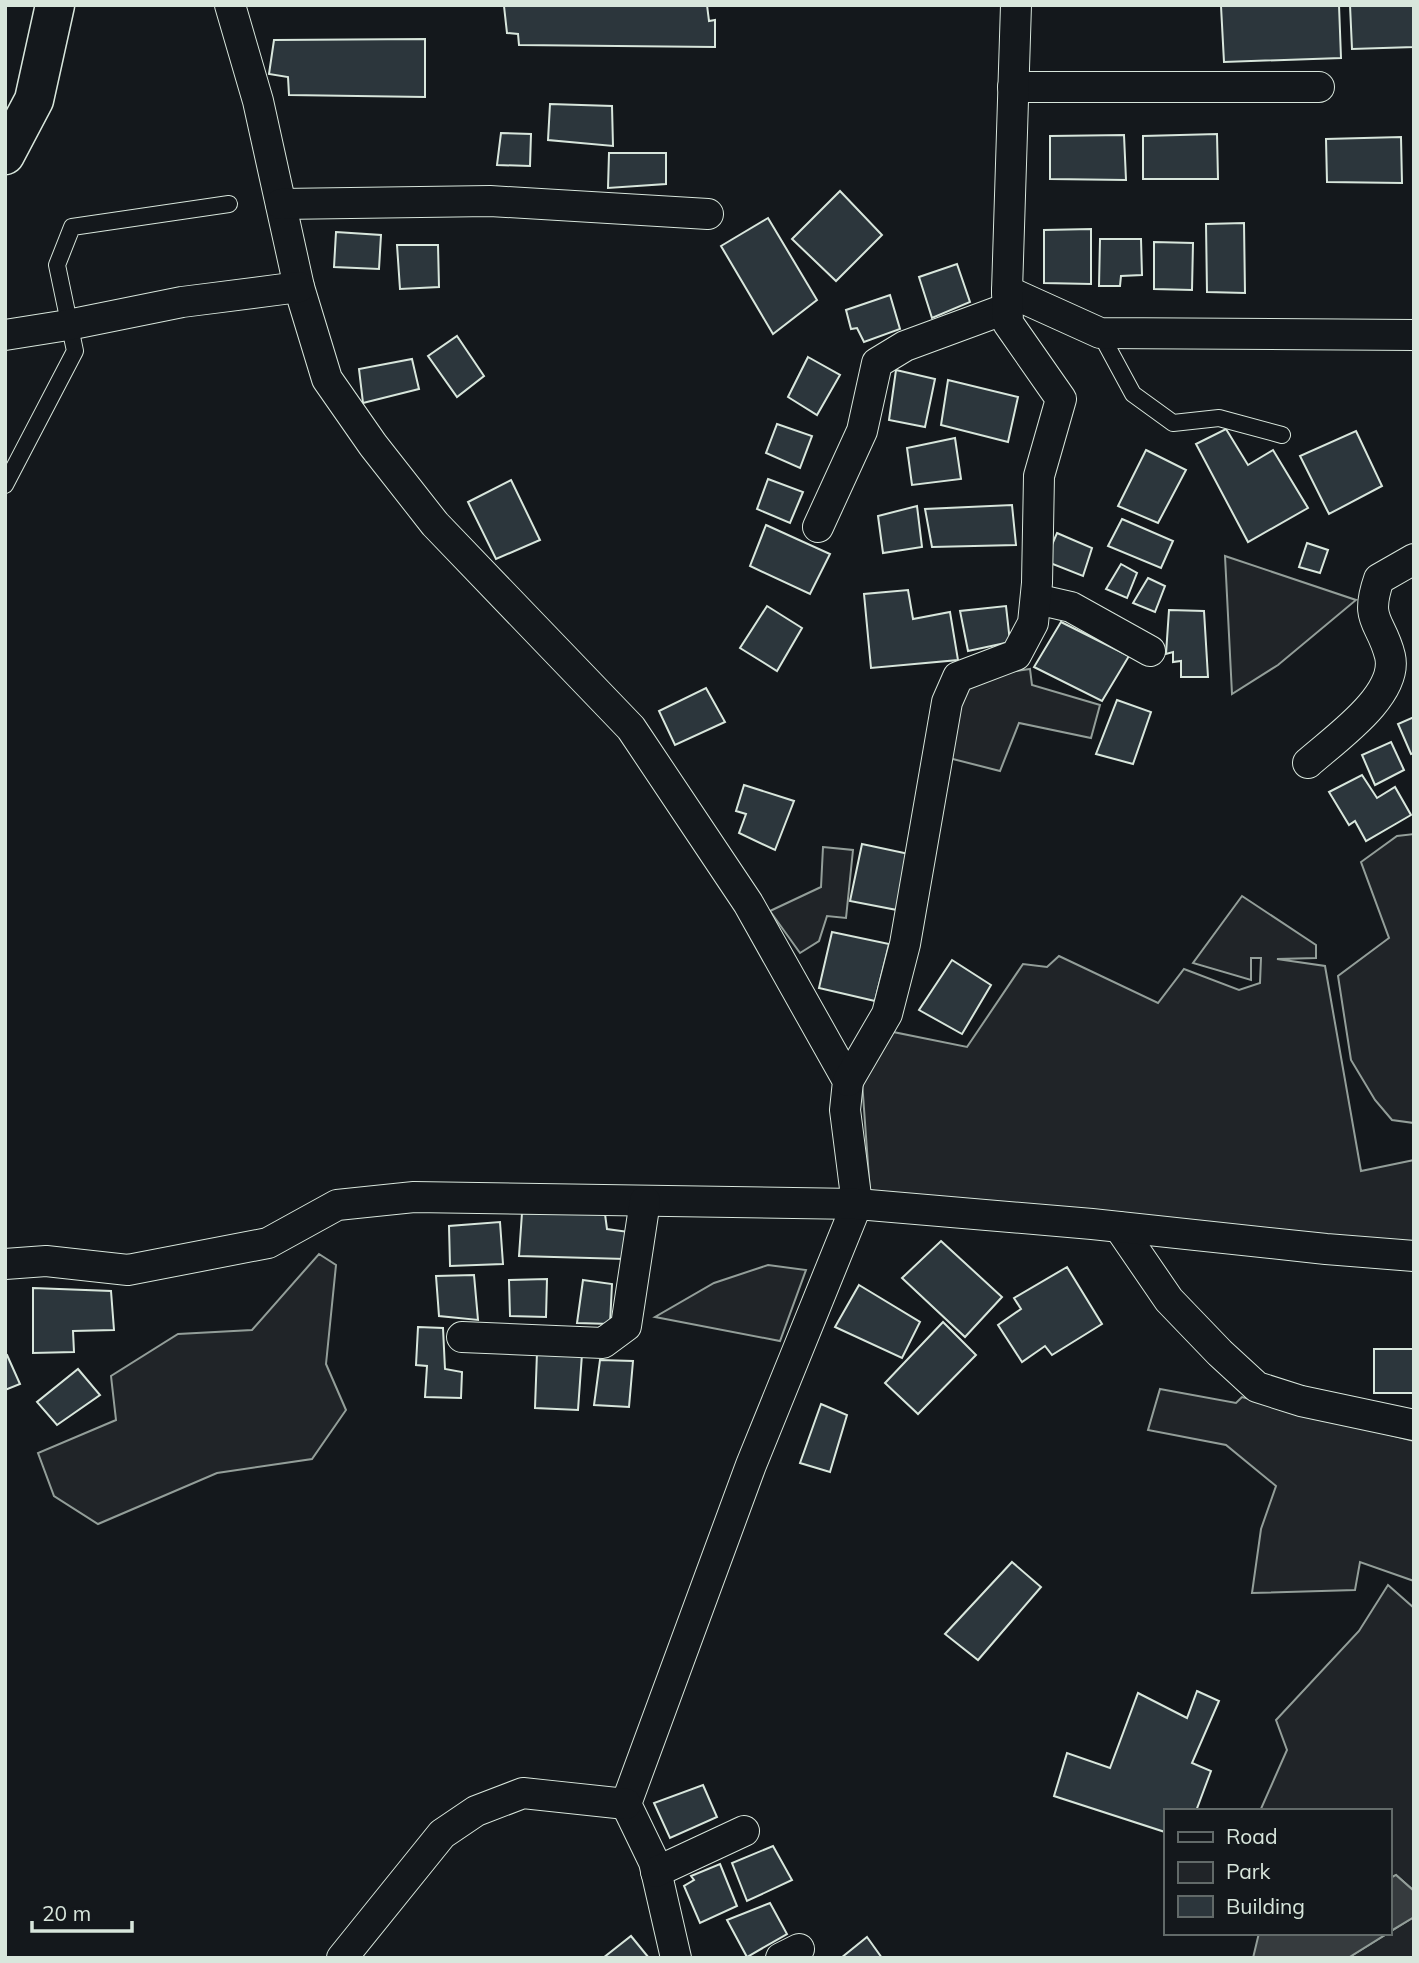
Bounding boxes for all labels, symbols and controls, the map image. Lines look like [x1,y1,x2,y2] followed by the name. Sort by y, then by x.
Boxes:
[1164,1809,1391,1935] legend
[1226,1823,1277,1849] text: Road
[1226,1858,1270,1884] text: Park
[32,1890,131,1934] scale bar
[1226,1893,1305,1919] text: Building
[42,1900,91,1926] text: 20 m

